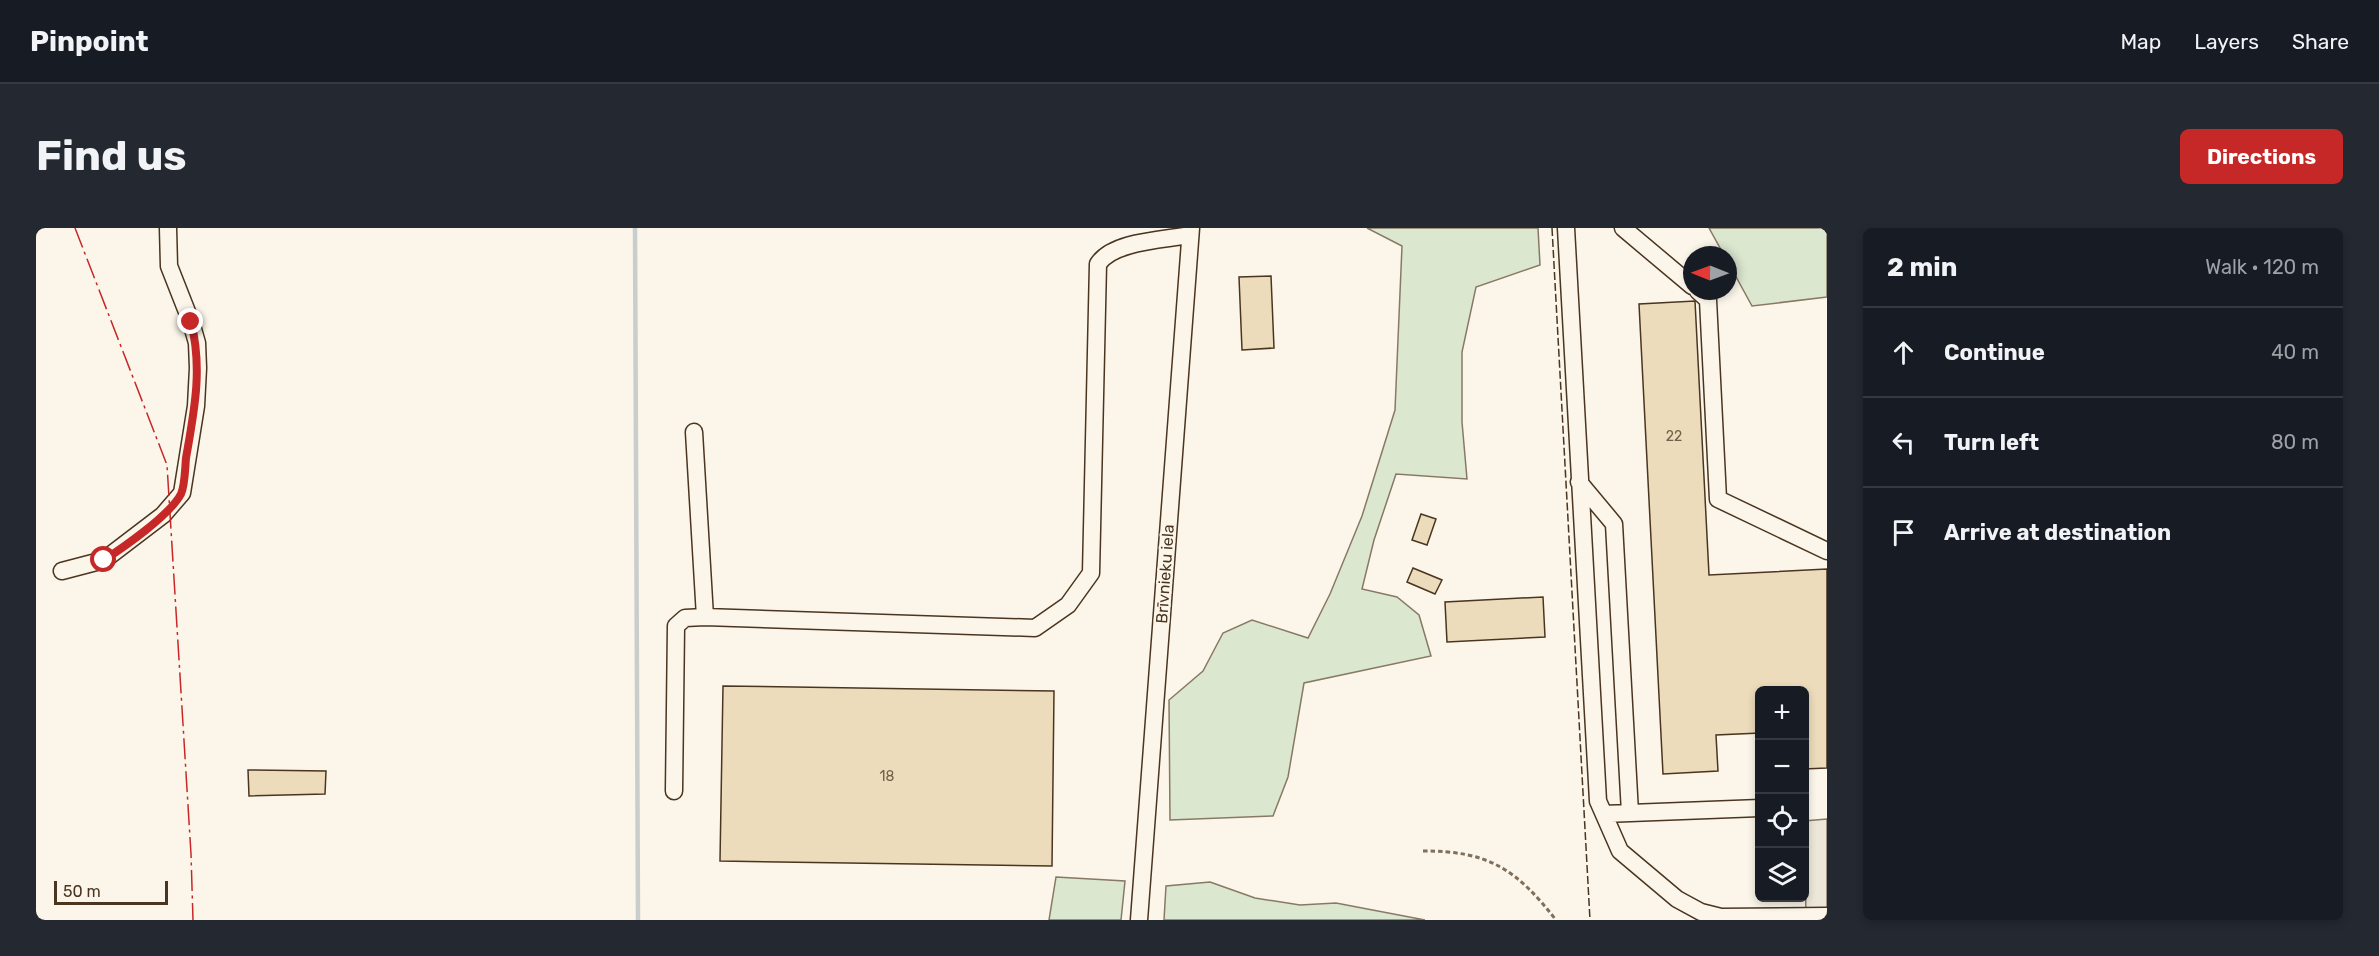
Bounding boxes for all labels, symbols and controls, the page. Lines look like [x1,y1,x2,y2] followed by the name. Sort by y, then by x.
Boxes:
[30,25,149,58] text: Pinpoint
[2120,29,2161,54] text: Map
[2194,29,2259,54] text: Layers
[2292,29,2349,54] text: Share
[2180,129,2343,184] button: Directions
[36,131,187,181] text: Find us
[1683,246,1737,300] north arrow
[1887,252,1957,283] text: 2 min
[2205,255,2319,279] text: Walk · 120 m
[177,308,203,334] route end
[1887,336,1920,369] icon: ahead
[1944,339,2045,366] text: Continue
[2271,340,2319,364] text: 40 m
[1887,426,1920,459] icon: left
[1666,428,1682,445] house number: 22
[1944,429,2039,456] text: Turn left
[2271,430,2319,454] text: 80 m
[1887,516,1920,549] icon: arrive
[1944,519,2171,546] text: Arrive at destination
[1152,524,1178,624] street label: Brīvnieku iela
[90,546,116,572] route start
[1755,686,1809,902] map controls
[1755,686,1809,740] button: +
[1755,740,1809,794] button: −
[880,768,895,785] house number: 18
[1755,794,1809,848] button: locate
[1755,848,1809,902] button: layers
[54,878,168,906] scale bar
[63,882,101,901] text: 50 m

